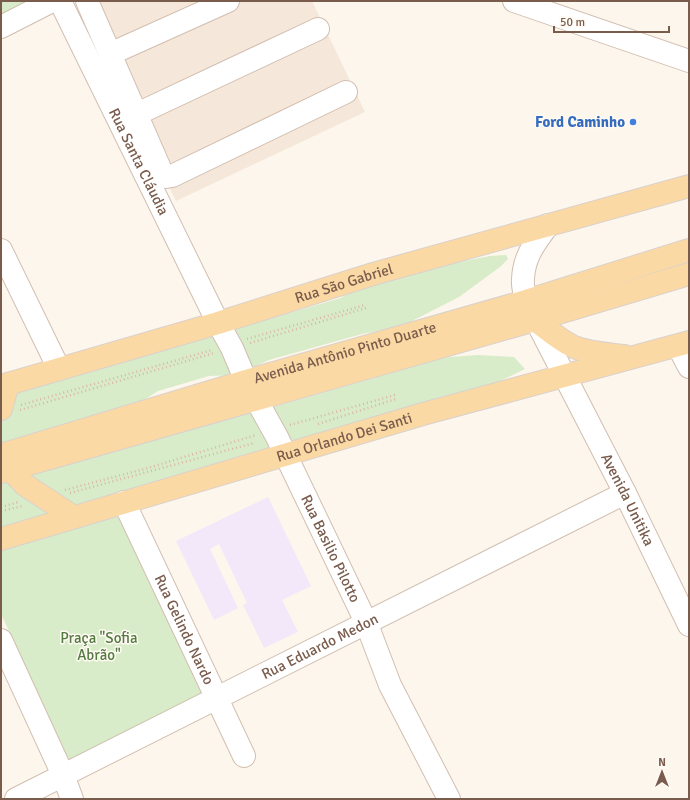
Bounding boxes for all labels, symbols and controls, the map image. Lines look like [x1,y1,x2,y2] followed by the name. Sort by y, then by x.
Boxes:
[554,8,669,34] scale bar
[560,15,585,30] text: 50 m
[105,105,173,218] street label: Rua Santa Cláudia
[535,113,625,131] place label: Ford Caminho
[628,117,638,127] marker: Ford Caminho
[293,260,395,307] street label: Rua São Gabriel
[252,318,438,387] street label: Avenida Antônio Pinto Duarte
[274,409,414,466] street label: Rua Orlando Dei Santi
[597,450,658,549] street label: Avenida Unitika
[297,492,364,606] street label: Rua Basilio Pilotto
[151,572,218,688] street label: Rua Gelindo Nardo
[259,610,381,683] street label: Rua Eduardo Medon
[60,629,138,664] park label: Praça "Sofia Abrão"
[642,752,682,792] north arrow
[658,756,666,769] text: N

